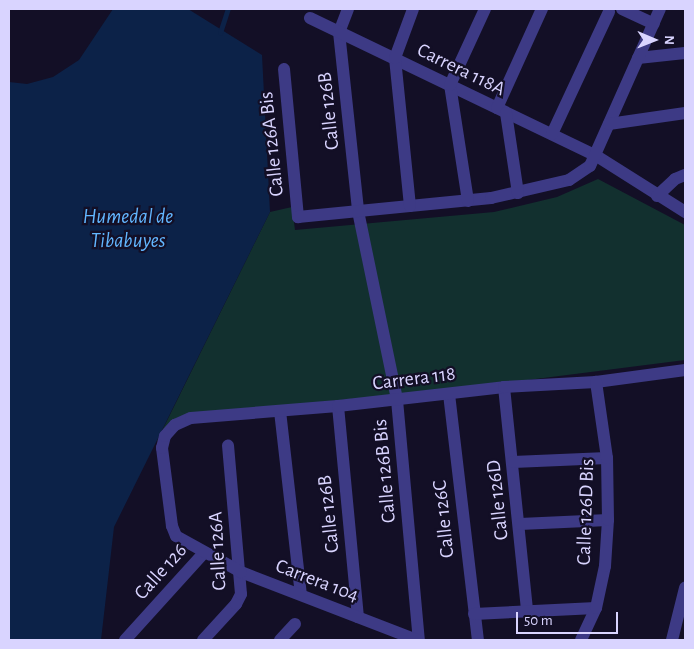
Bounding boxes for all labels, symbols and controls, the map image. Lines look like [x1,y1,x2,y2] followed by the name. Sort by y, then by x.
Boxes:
[629,15,679,65] north arrow
[662,35,676,45] text: N
[413,38,509,102] street label: Carrera 118A
[313,71,345,151] street label: Calle 126B
[255,90,289,198] street label: Calle 126A Bis
[83,204,173,254] water label: Humedal de Tibabuyes
[371,362,457,396] street label: Carrera 118
[368,418,402,524] street label: Calle 126B Bis
[572,458,600,566] street label: Calle 126D Bis
[482,459,514,541] street label: Calle 126D
[313,474,345,554] street label: Calle 126B
[428,479,460,559] street label: Calle 126C
[204,511,232,591] street label: Calle 126A
[130,539,192,605] street label: Calle 126
[272,554,362,608] street label: Carrera 104
[519,602,622,634] scale bar
[524,613,553,628] text: 50 m

